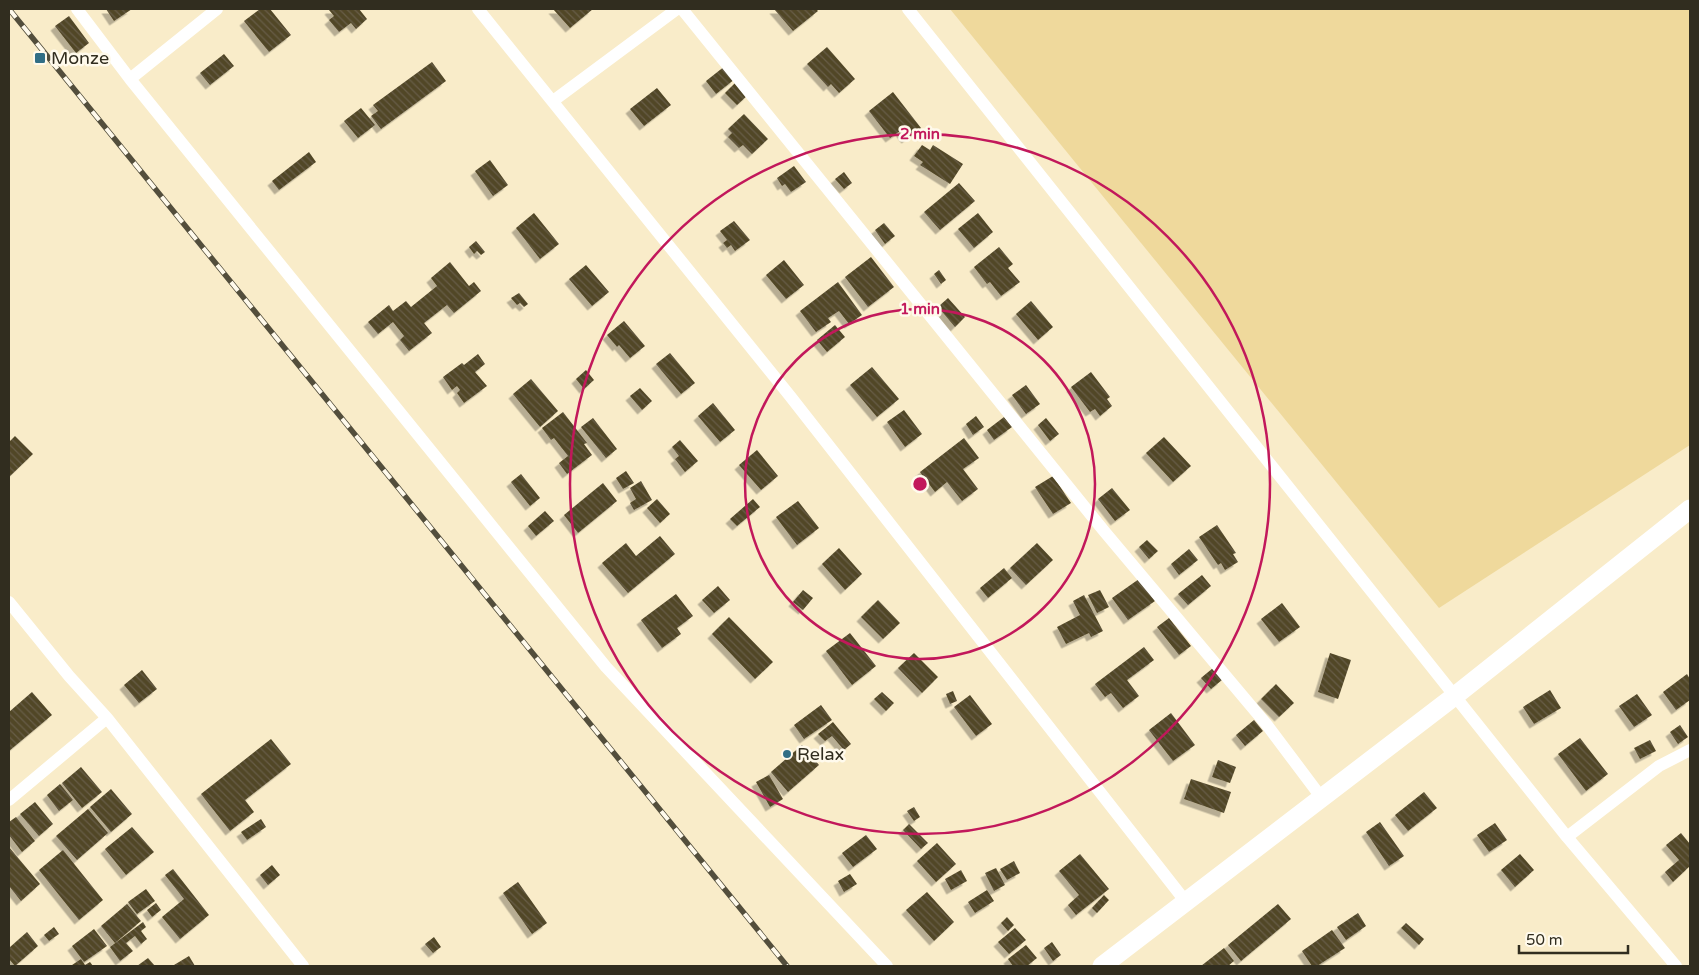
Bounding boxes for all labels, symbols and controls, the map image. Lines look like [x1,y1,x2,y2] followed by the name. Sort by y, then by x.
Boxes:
[51,47,109,69] place label: Monze
[33,51,47,65] marker: Monze
[900,125,940,143] text: 2 min
[900,300,940,318] text: 1 min
[911,475,929,493] centre of rings
[797,743,844,765] place label: Relax
[781,748,793,760] marker: Relax
[1519,922,1628,954] scale bar
[1526,931,1563,949] text: 50 m

